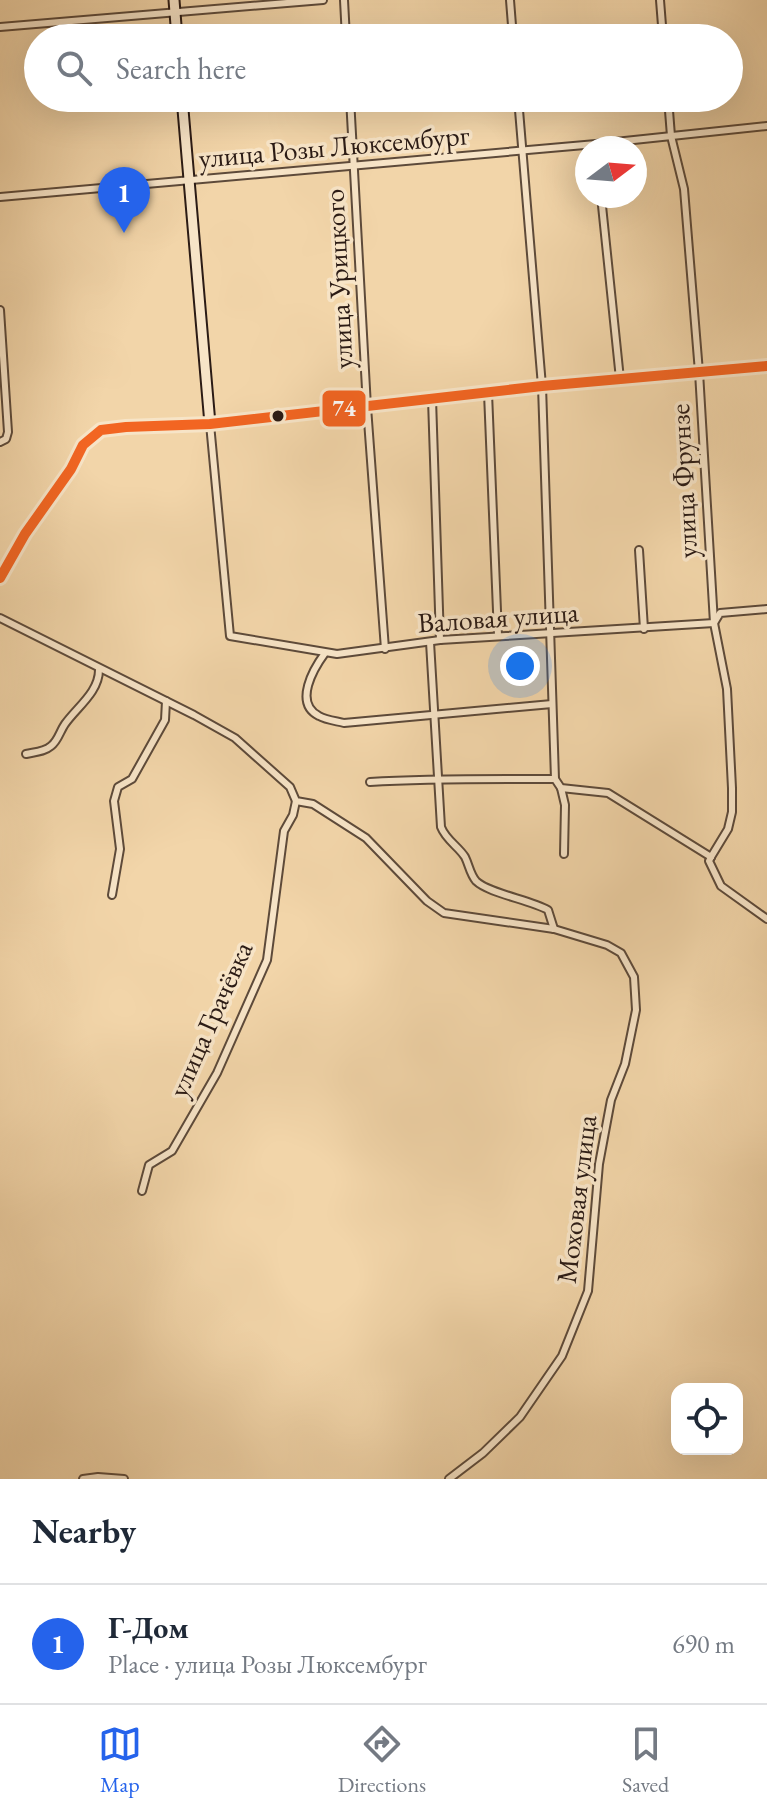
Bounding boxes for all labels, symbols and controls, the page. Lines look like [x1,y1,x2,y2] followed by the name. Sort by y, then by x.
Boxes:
[24,24,743,112] search box
[52,46,96,90] icon: search
[116,49,246,88] text: Search here
[197,116,471,176] street label: улица Розы Люксембург
[575,136,647,208] north arrow
[98,167,150,233] pin: 1
[315,188,361,370] street label: улица Урицкого
[321,389,367,428] line badge: 74
[332,394,356,423] text: 74
[661,403,705,559] street label: улица Фрунзе
[270,408,286,424] unlabelled marker
[416,593,581,641] street label: Валовая улица
[500,646,540,686] your location
[160,935,261,1102] street label: улица Грачёвка
[548,1112,604,1285] street label: Моховая улица
[671,1383,743,1455] map controls
[671,1383,743,1455] button: locate
[32,1509,136,1553] text: Nearby
[108,1608,189,1647] text: Г-Дом
[51,1627,65,1661] text: 1
[672,1627,735,1661] text: 690 m
[108,1647,427,1681] text: Place · улица Розы Люксембург
[98,1722,142,1799] tab: Map
[338,1722,426,1799] tab: Directions
[622,1722,669,1799] tab: Saved

